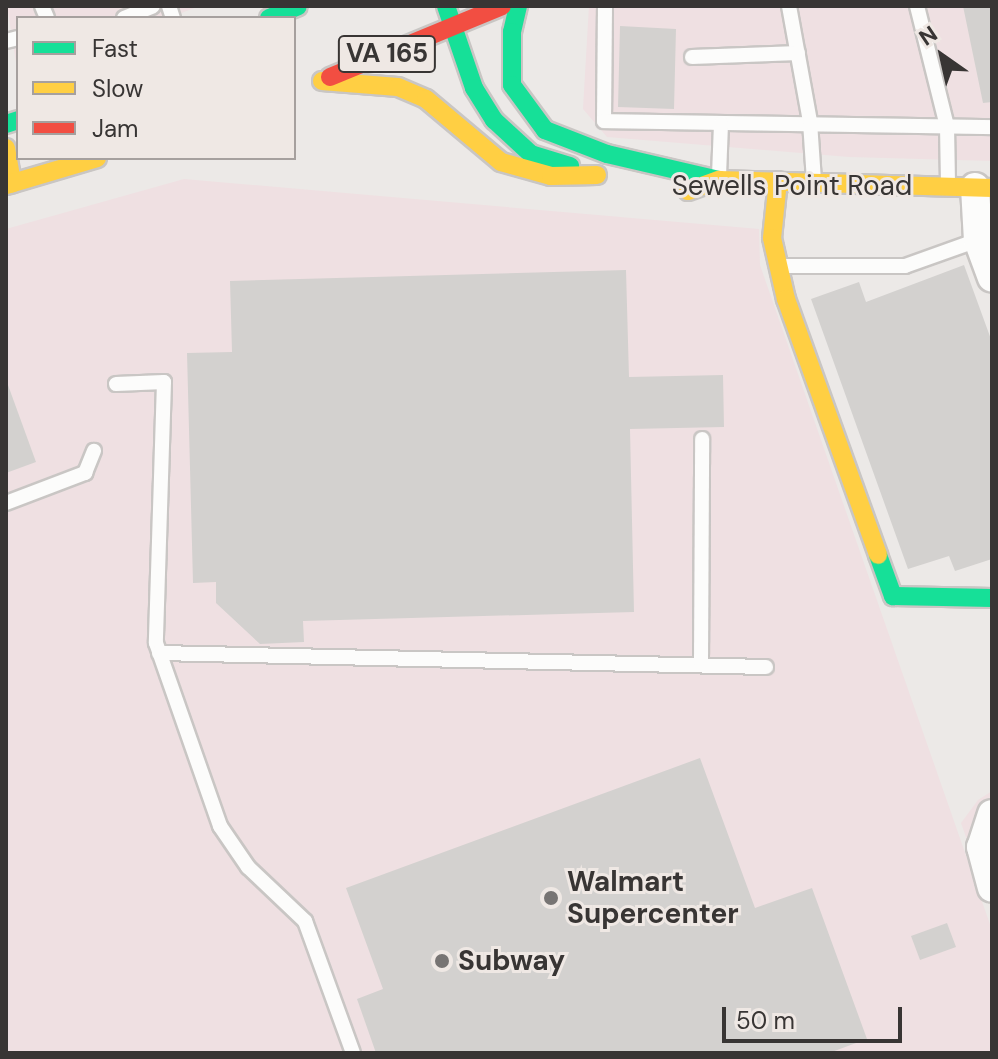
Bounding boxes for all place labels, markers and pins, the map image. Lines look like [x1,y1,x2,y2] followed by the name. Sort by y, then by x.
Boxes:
[567,865,739,931] place label: Walmart Supercenter
[542,889,560,907] marker: Walmart Supercenter
[458,944,565,978] place label: Subway
[433,952,451,970] marker: Subway

